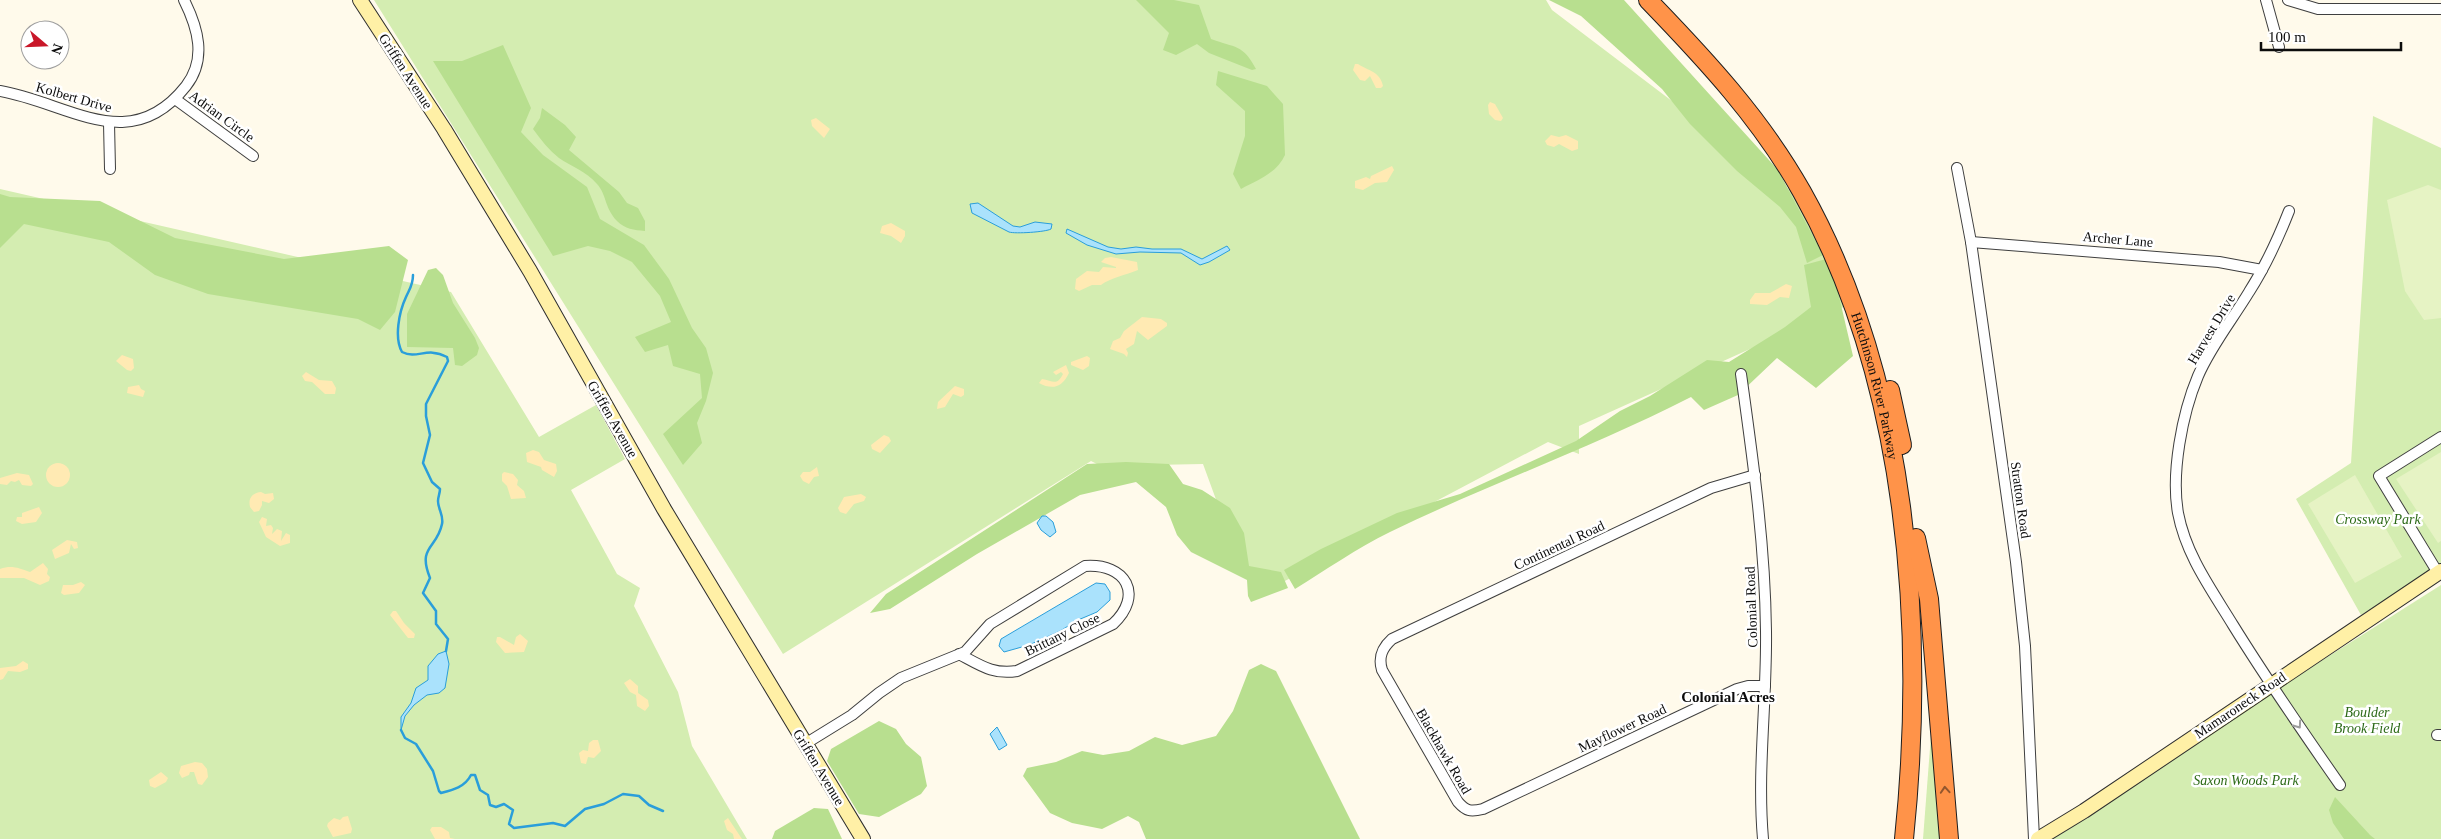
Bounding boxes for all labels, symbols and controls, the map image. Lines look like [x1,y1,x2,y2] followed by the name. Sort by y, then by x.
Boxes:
[20,20,70,70] north arrow
[2261,20,2401,52] scale bar
[2268,29,2306,45] text: 100 m
[376,31,435,111] street label: Griffen Avenue
[48,42,66,56] text: N
[34,79,113,115] street label: Kolbert Drive
[186,88,257,145] street label: Adrian Circle
[2082,229,2154,250] street label: Archer Lane
[2185,292,2238,367] street label: Harvest Drive
[1848,310,1901,461] street label: Hutchinson River Parkway
[585,378,641,460] street label: Griffen Avenue
[2008,461,2033,539] street label: Stratton Road
[2335,512,2421,527] park label: Crossway Park
[1511,518,1607,573] street label: Continental Road
[1743,566,1760,648] street label: Colonial Road
[1022,610,1102,659] street label: Brittany Close
[2192,669,2289,742] street label: Mamaroneck Road
[1681,689,1775,705] district label: Colonial Acres
[1576,702,1669,755] street label: Mayflower Road
[2334,705,2401,736] park label: Boulder Brook Field
[1413,706,1474,797] street label: Blackhawk Road
[2292,719,2301,729] one-way arrow
[790,726,847,808] street label: Griffen Avenue
[2193,773,2299,788] park label: Saxon Woods Park
[1940,786,1951,794] one-way arrow

